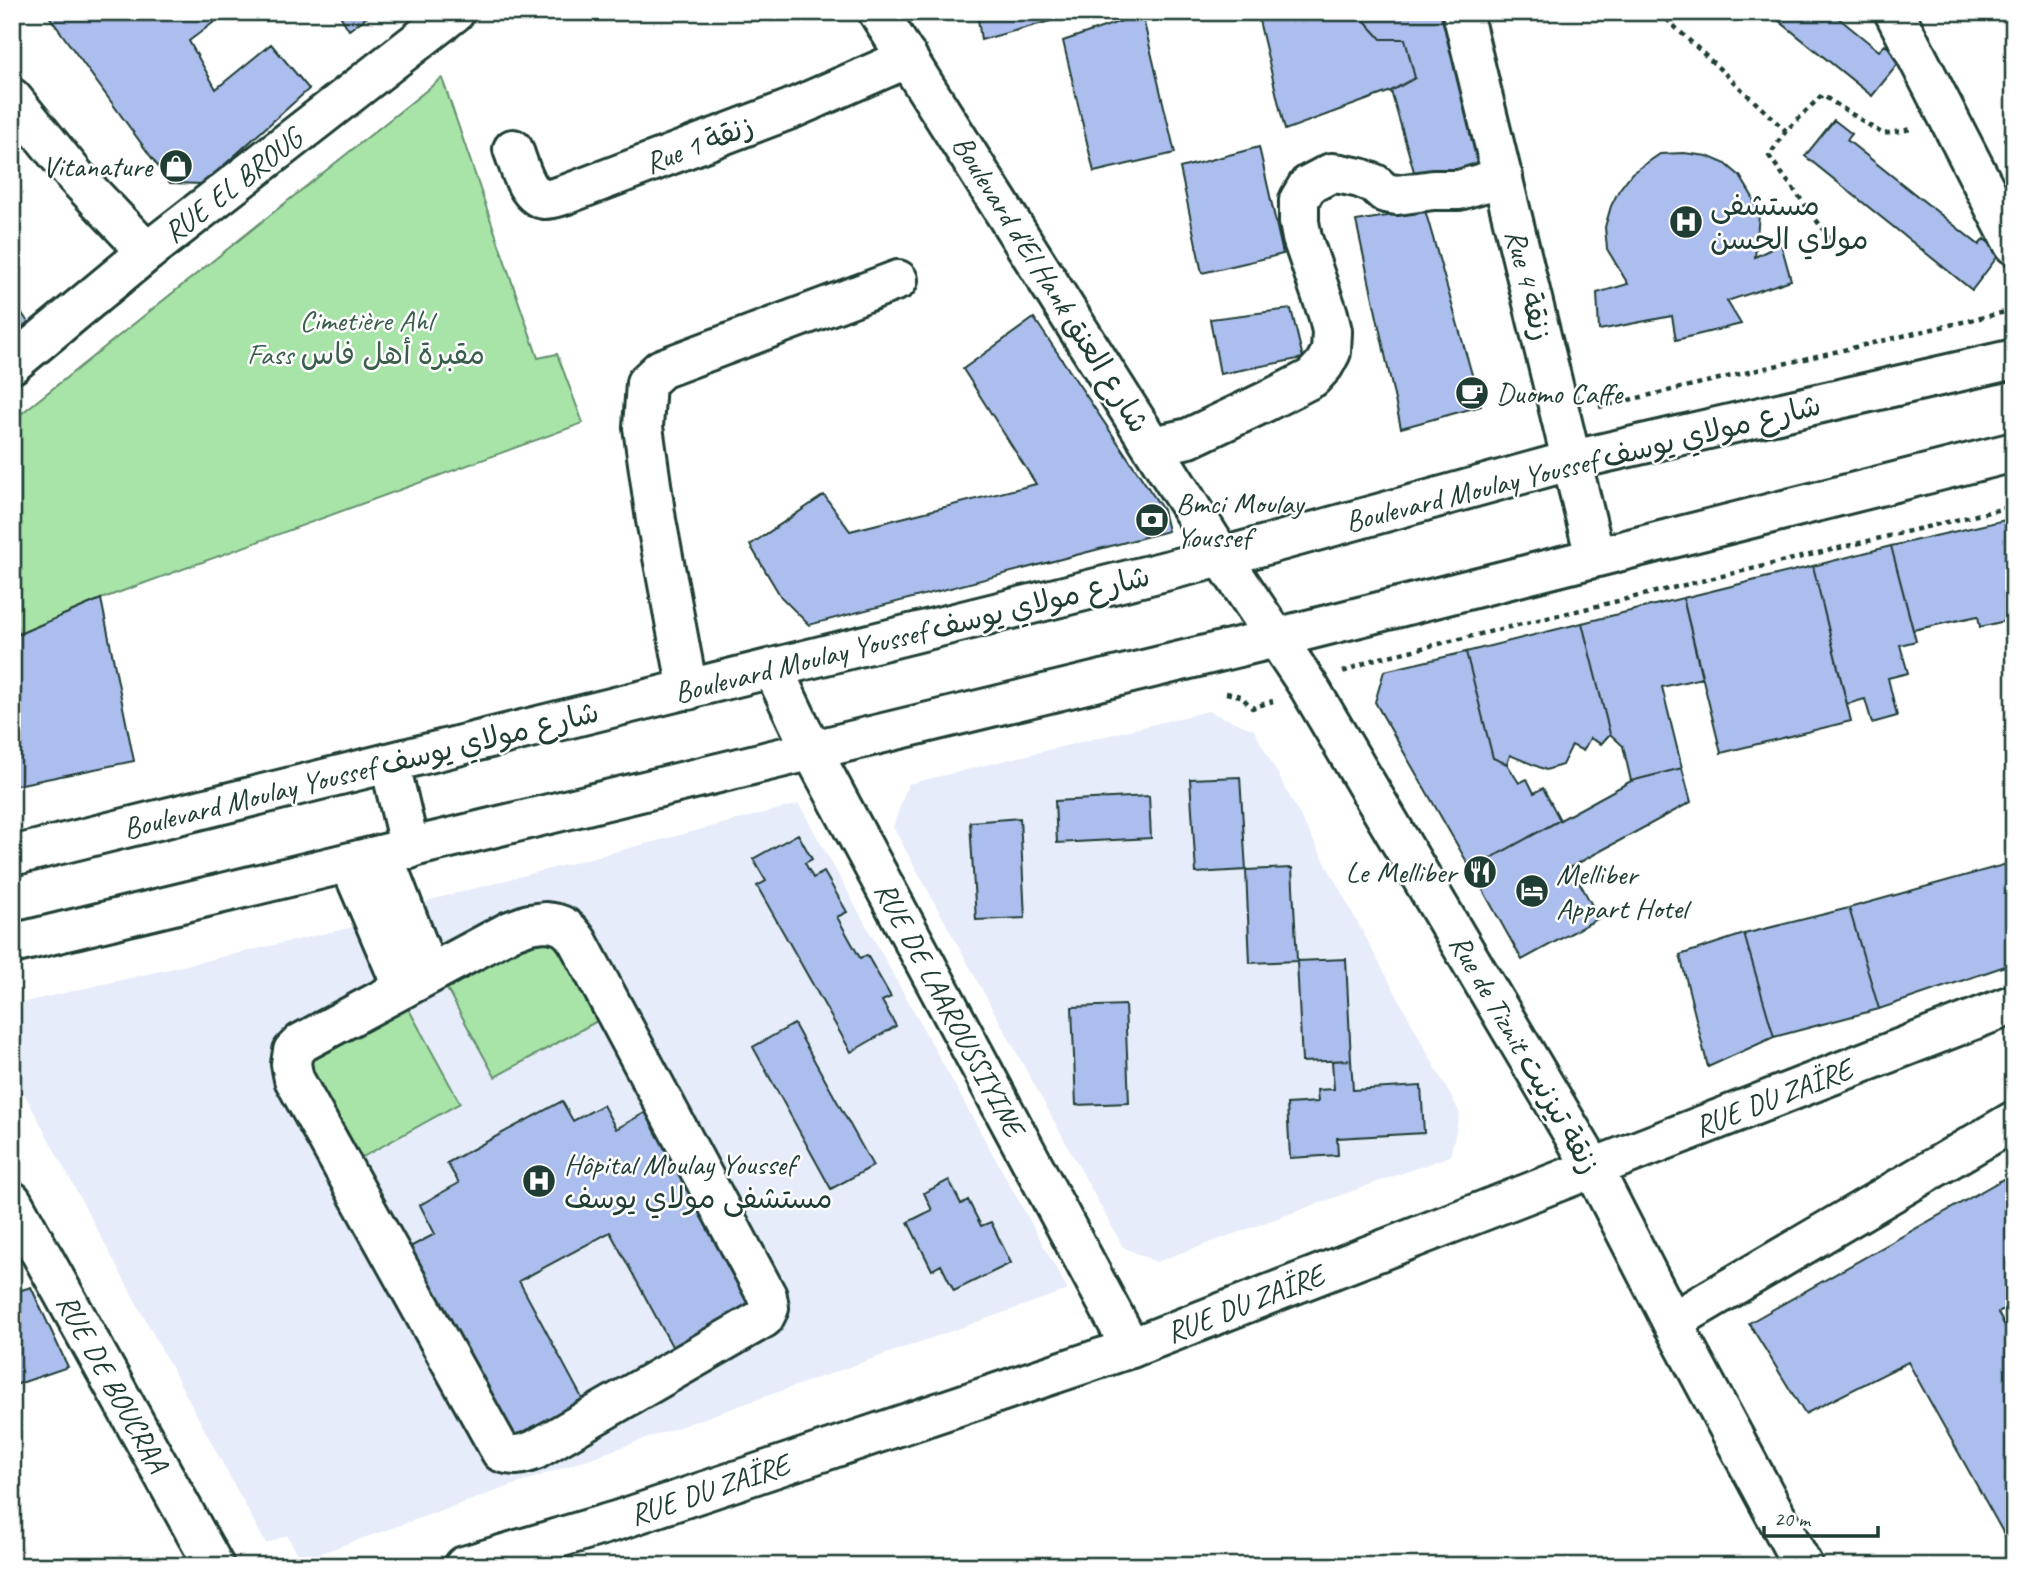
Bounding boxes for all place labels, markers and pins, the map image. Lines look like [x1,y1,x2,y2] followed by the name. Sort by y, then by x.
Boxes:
[42,147,154,185] place label: Vitanature
[157,147,195,185] shop icon: Vitanature
[1710,186,1869,260] place label: مستشفى مولاي الحسن
[1667,203,1705,241] hospital icon: مستشفى مولاي الحسن
[1453,374,1491,412] cafe icon: Duomo Caffe
[1496,374,1624,412] place label: Duomo Caffe
[1176,484,1306,556] place label: Bmci Moulay Youssef
[1133,501,1171,539] bank icon: Bmci Moulay Youssef
[1346,853,1459,891] place label: Le Melliber
[1461,853,1499,891] restaurant icon: Le Melliber
[1556,855,1692,927] place label: Melliber Appart Hotel
[1513,872,1551,910] hotel icon: Melliber Appart Hotel
[564,1145,833,1219] place label: Hôpital Moulay Youssef مستشفى مولاي يوسف
[520,1162,558,1200] hospital icon: Hôpital Moulay Youssef مستشفى مولاي يوسف

